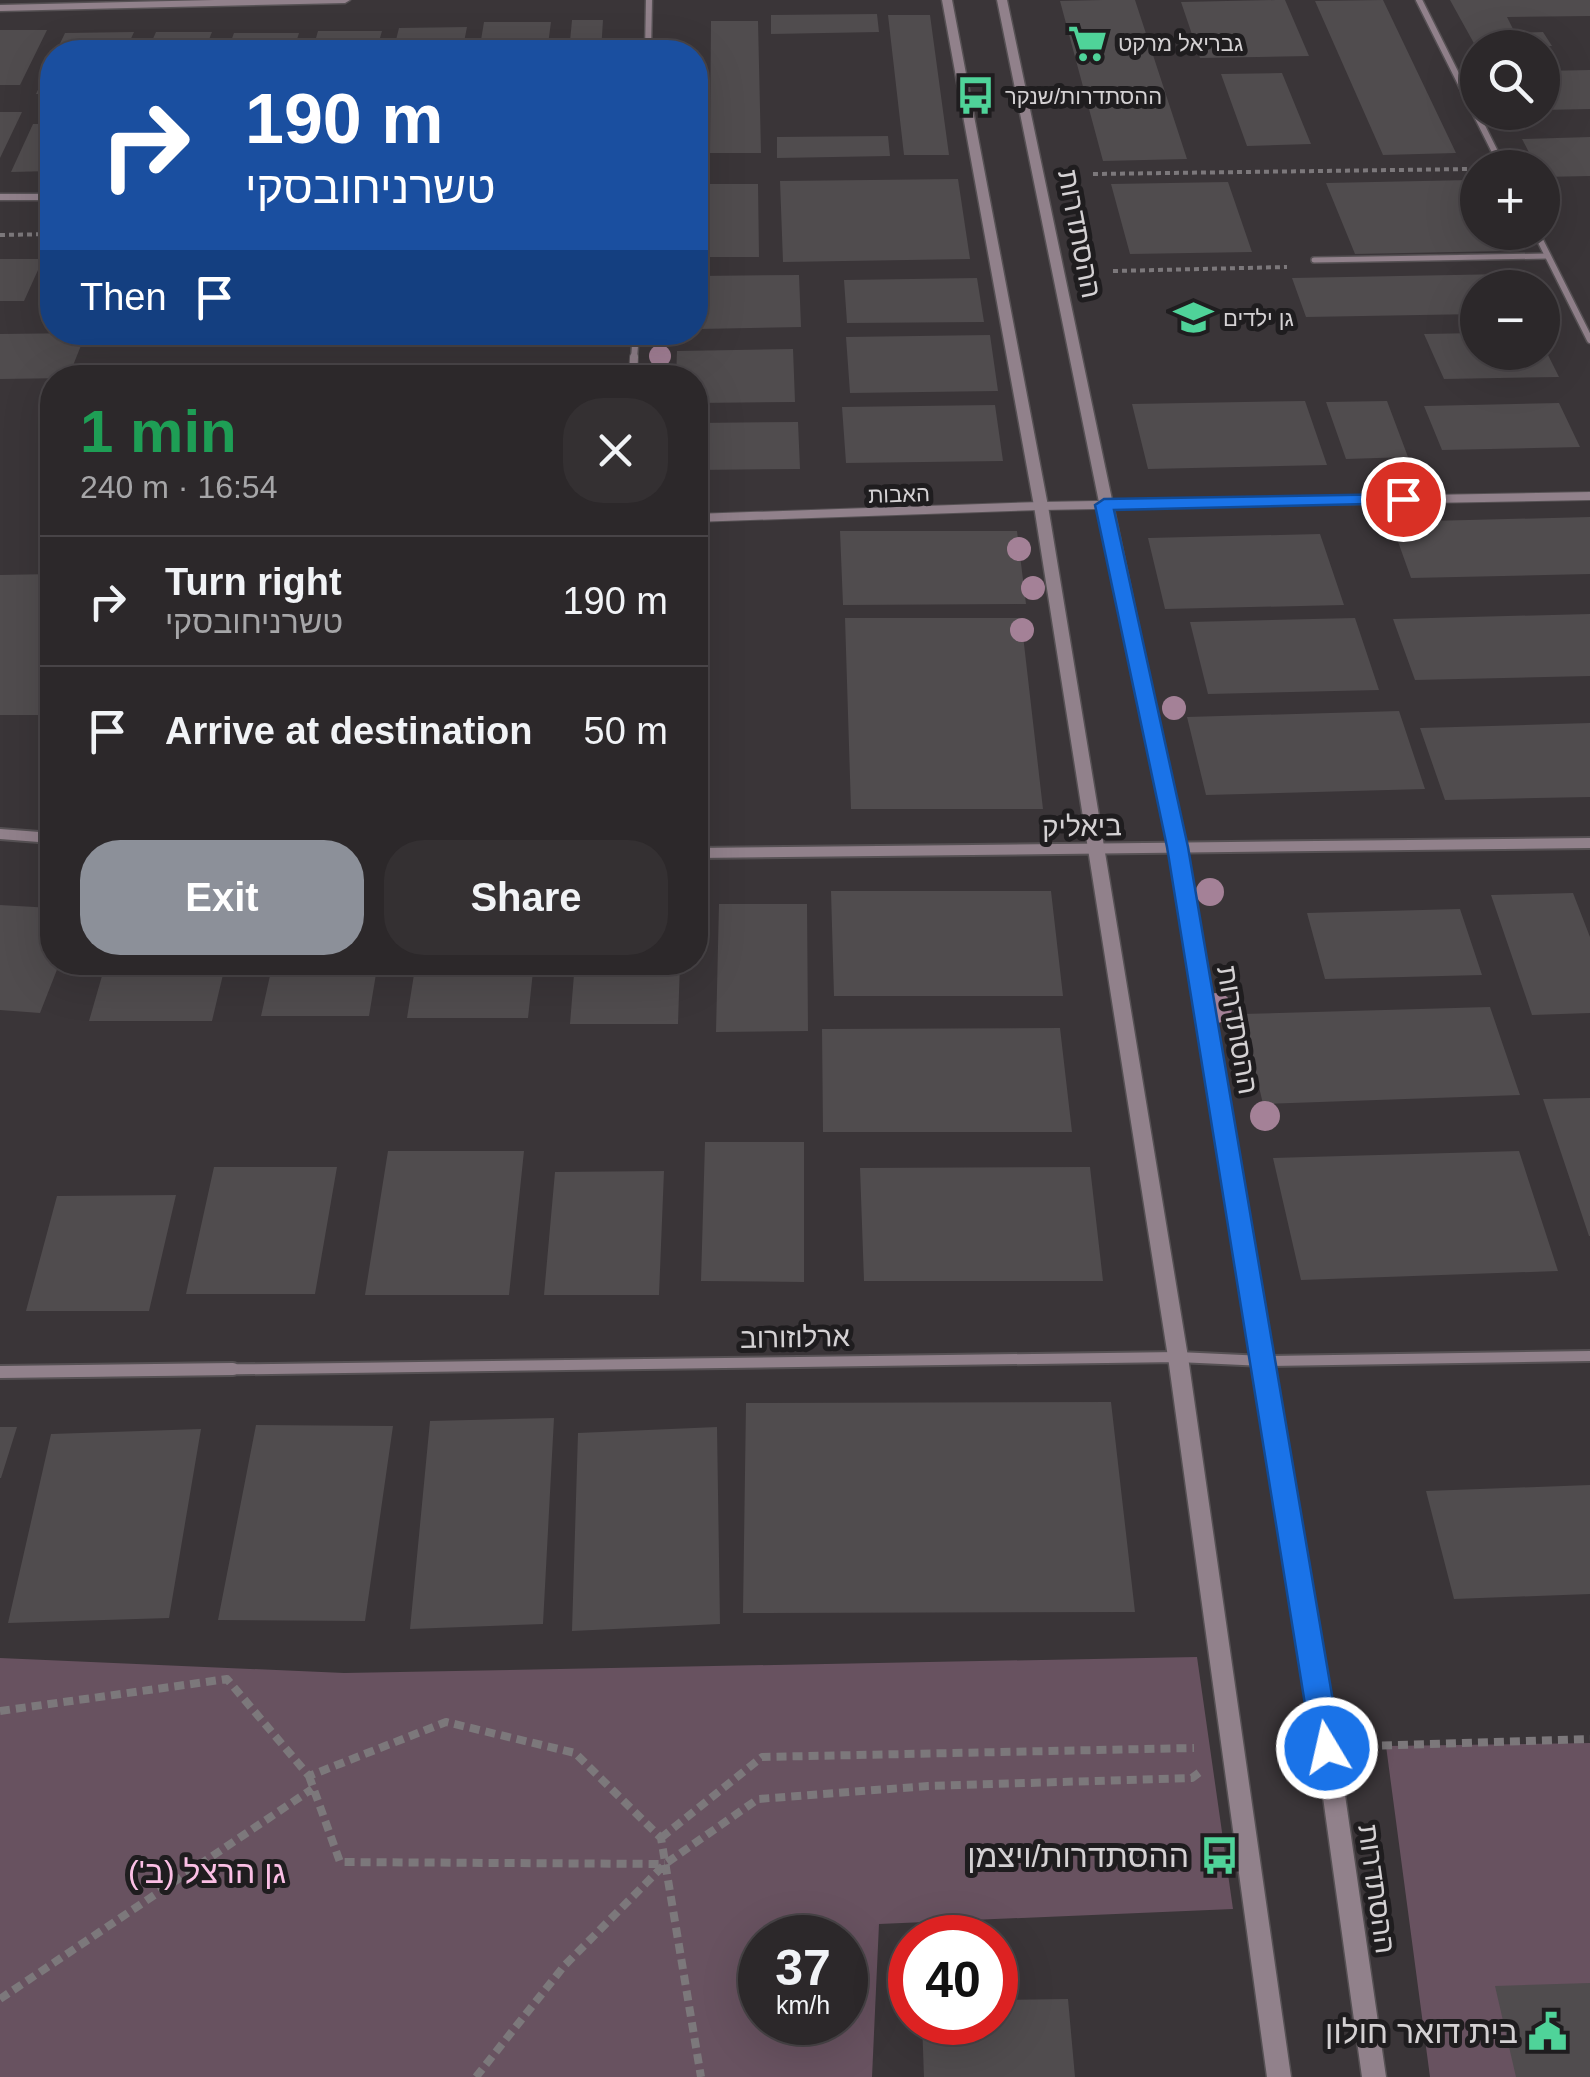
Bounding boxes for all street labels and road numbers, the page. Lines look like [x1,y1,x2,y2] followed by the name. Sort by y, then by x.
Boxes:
[1052,167,1107,301] street label: ההסתדרות
[868,481,930,508] street label: האבות
[1042,810,1122,843] street label: ביאליק
[1211,963,1264,1097] street label: ההסתדרות
[740,1321,851,1354] street label: ארלוזורוב
[1352,1823,1401,1956] street label: ההסתדרות

